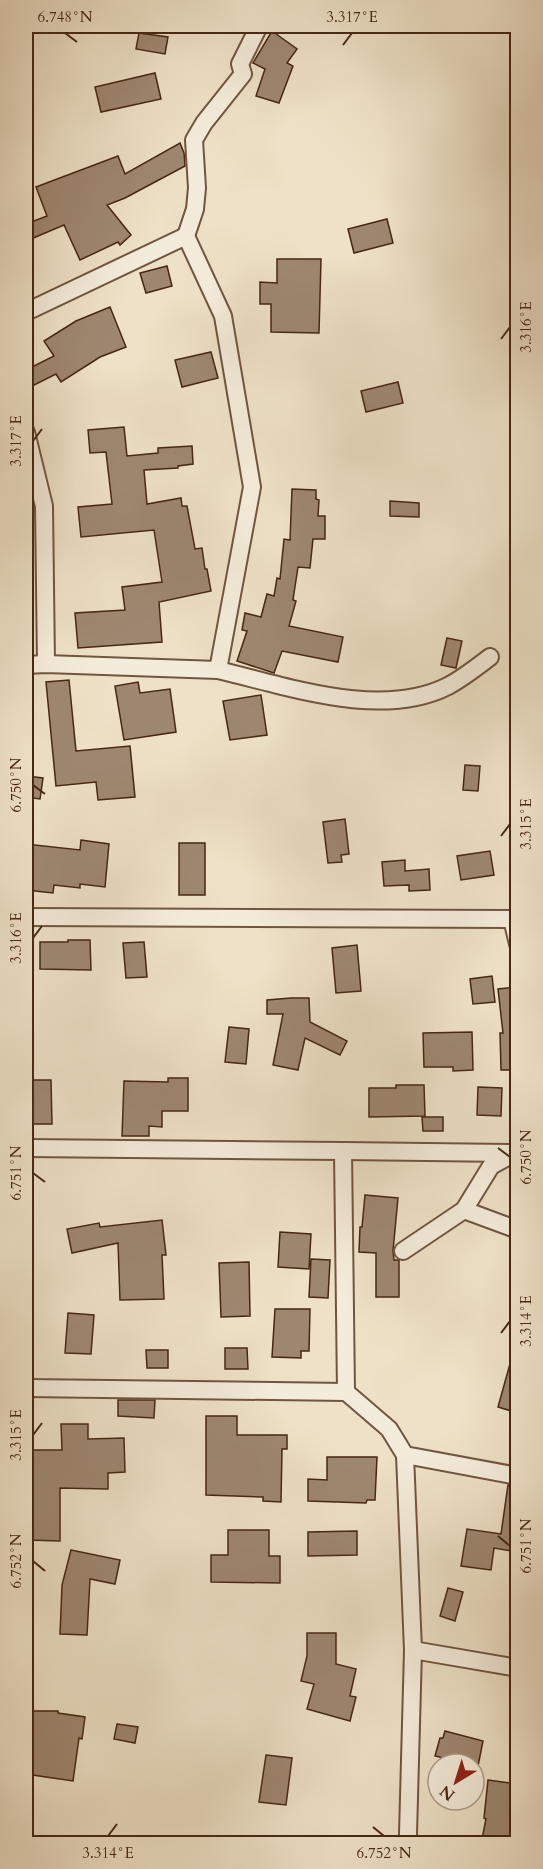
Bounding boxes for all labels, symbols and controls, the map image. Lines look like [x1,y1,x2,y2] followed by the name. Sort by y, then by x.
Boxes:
[37,7,93,27] text: 6.748°N
[326,7,378,27] text: 3.317°E
[516,301,536,353] text: 3.316°E
[6,415,26,467] text: 3.317°E
[6,757,26,813] text: 6.750°N
[516,798,536,850] text: 3.315°E
[6,912,26,964] text: 3.316°E
[516,1129,536,1185] text: 6.750°N
[6,1145,26,1201] text: 6.751°N
[516,1295,536,1347] text: 3.314°E
[6,1409,26,1461] text: 3.315°E
[516,1518,536,1574] text: 6.751°N
[6,1533,26,1589] text: 6.752°N
[426,1752,486,1812] north arrow
[435,1780,460,1806] text: N
[82,1843,134,1863] text: 3.314°E
[356,1843,412,1863] text: 6.752°N

